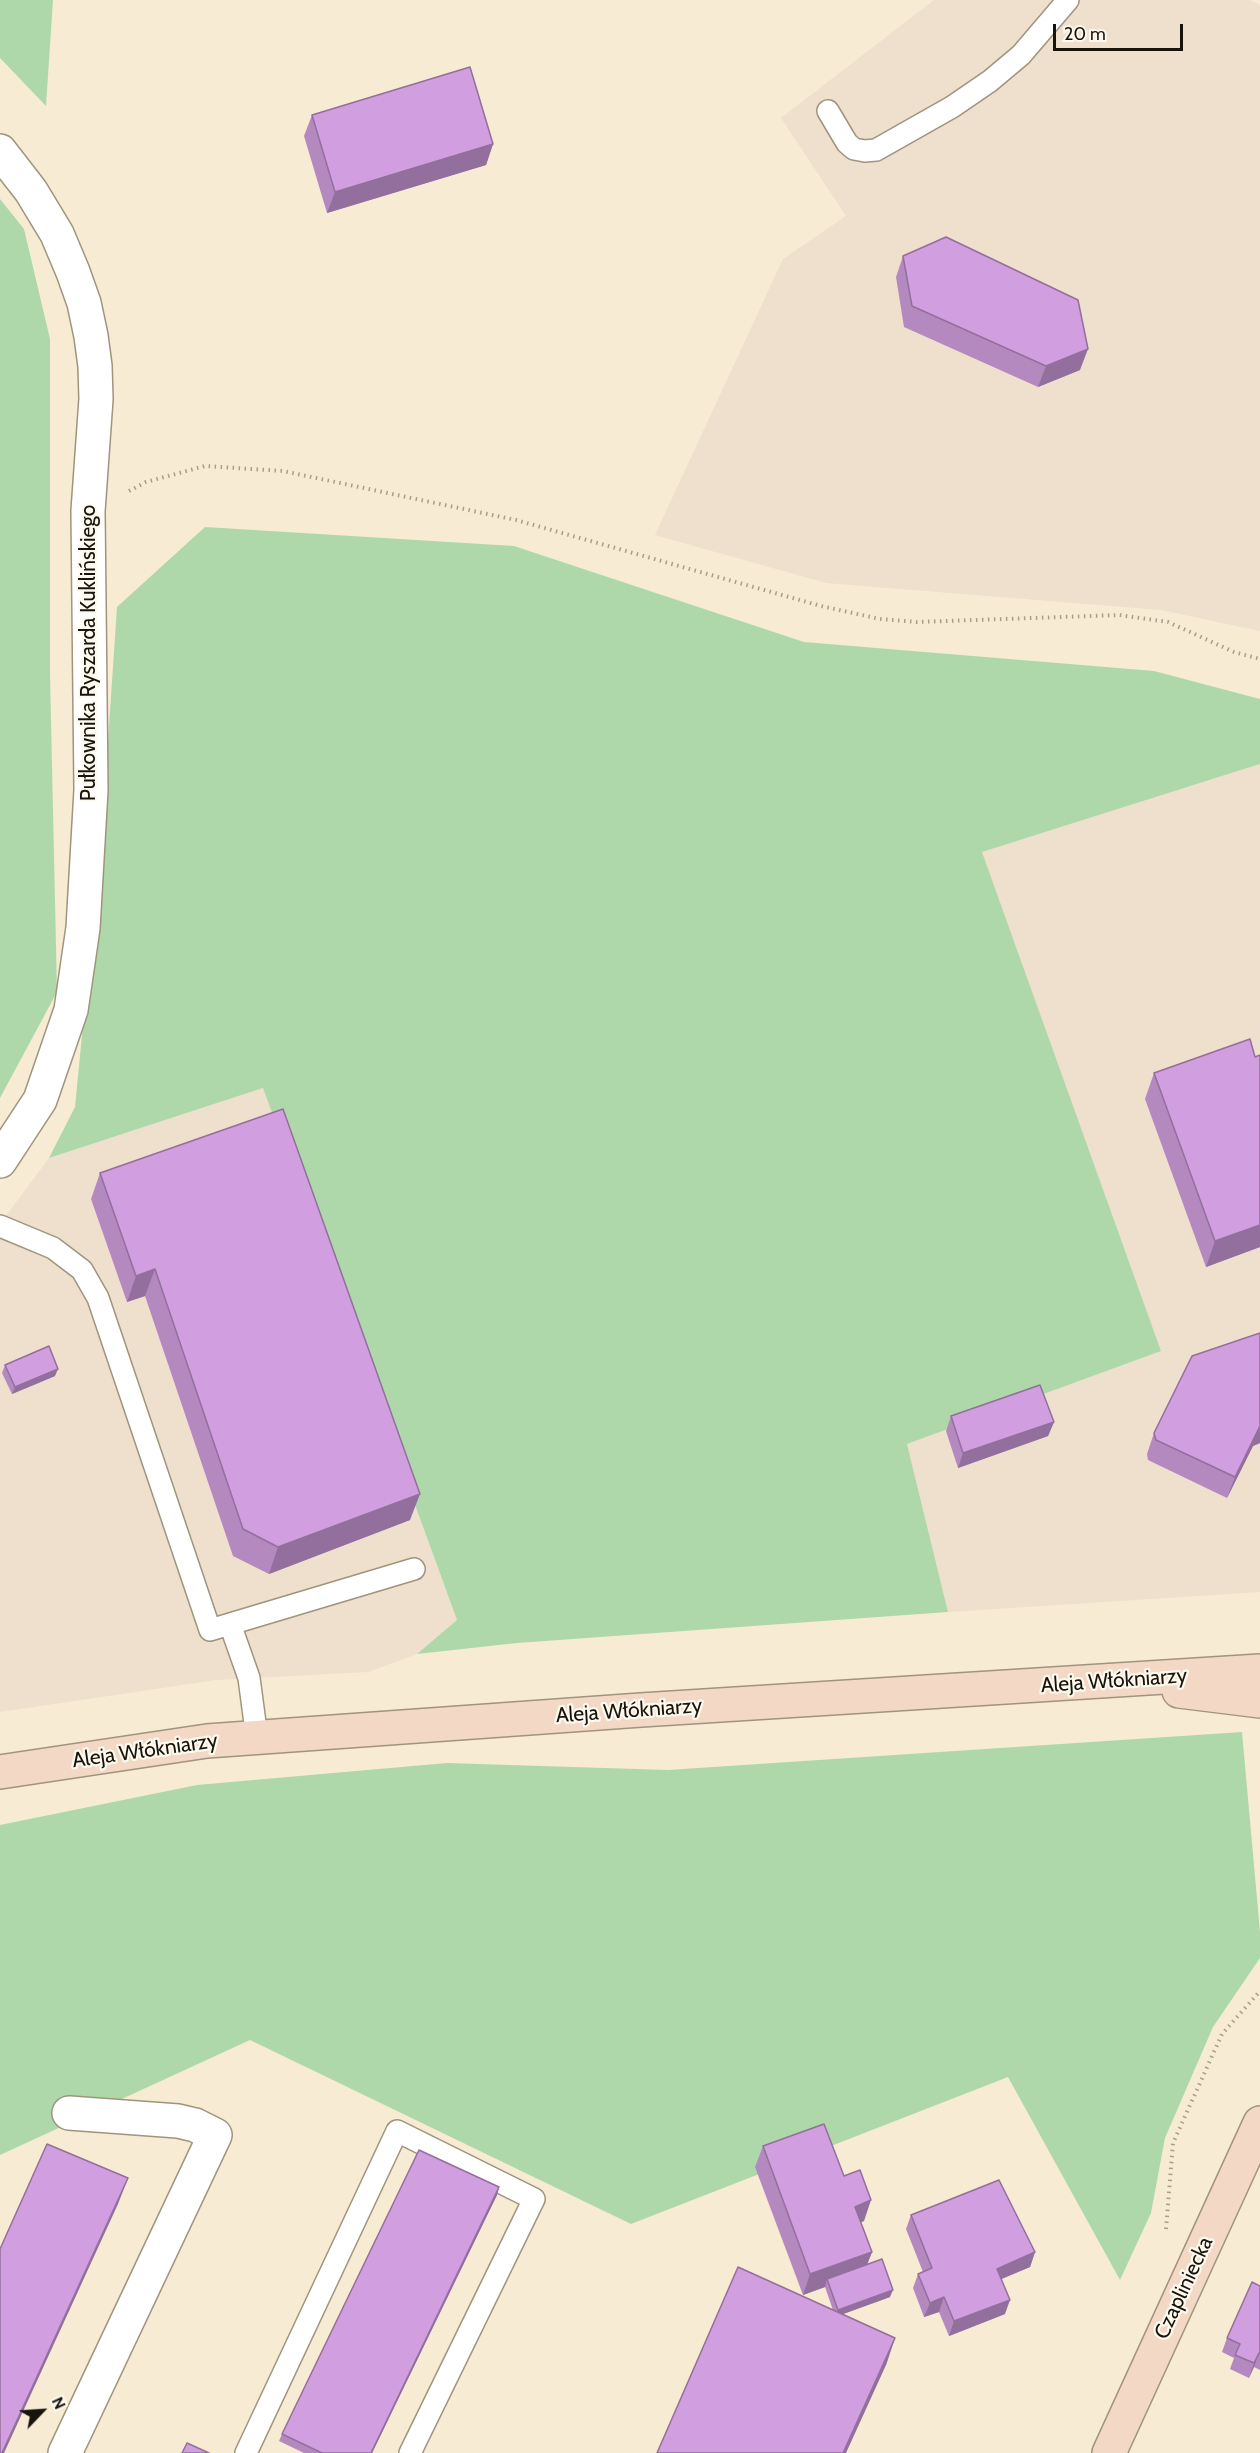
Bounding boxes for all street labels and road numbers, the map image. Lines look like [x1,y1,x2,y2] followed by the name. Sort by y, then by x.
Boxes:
[76,505,102,801] street label: Pułkownika Ryszarda Kuklińskiego
[1040,1663,1188,1699] street label: Aleja Włókniarzy
[555,1693,703,1729] street label: Aleja Włókniarzy
[71,1728,219,1774] street label: Aleja Włókniarzy
[1149,2233,1219,2343] street label: Czapliniecka

